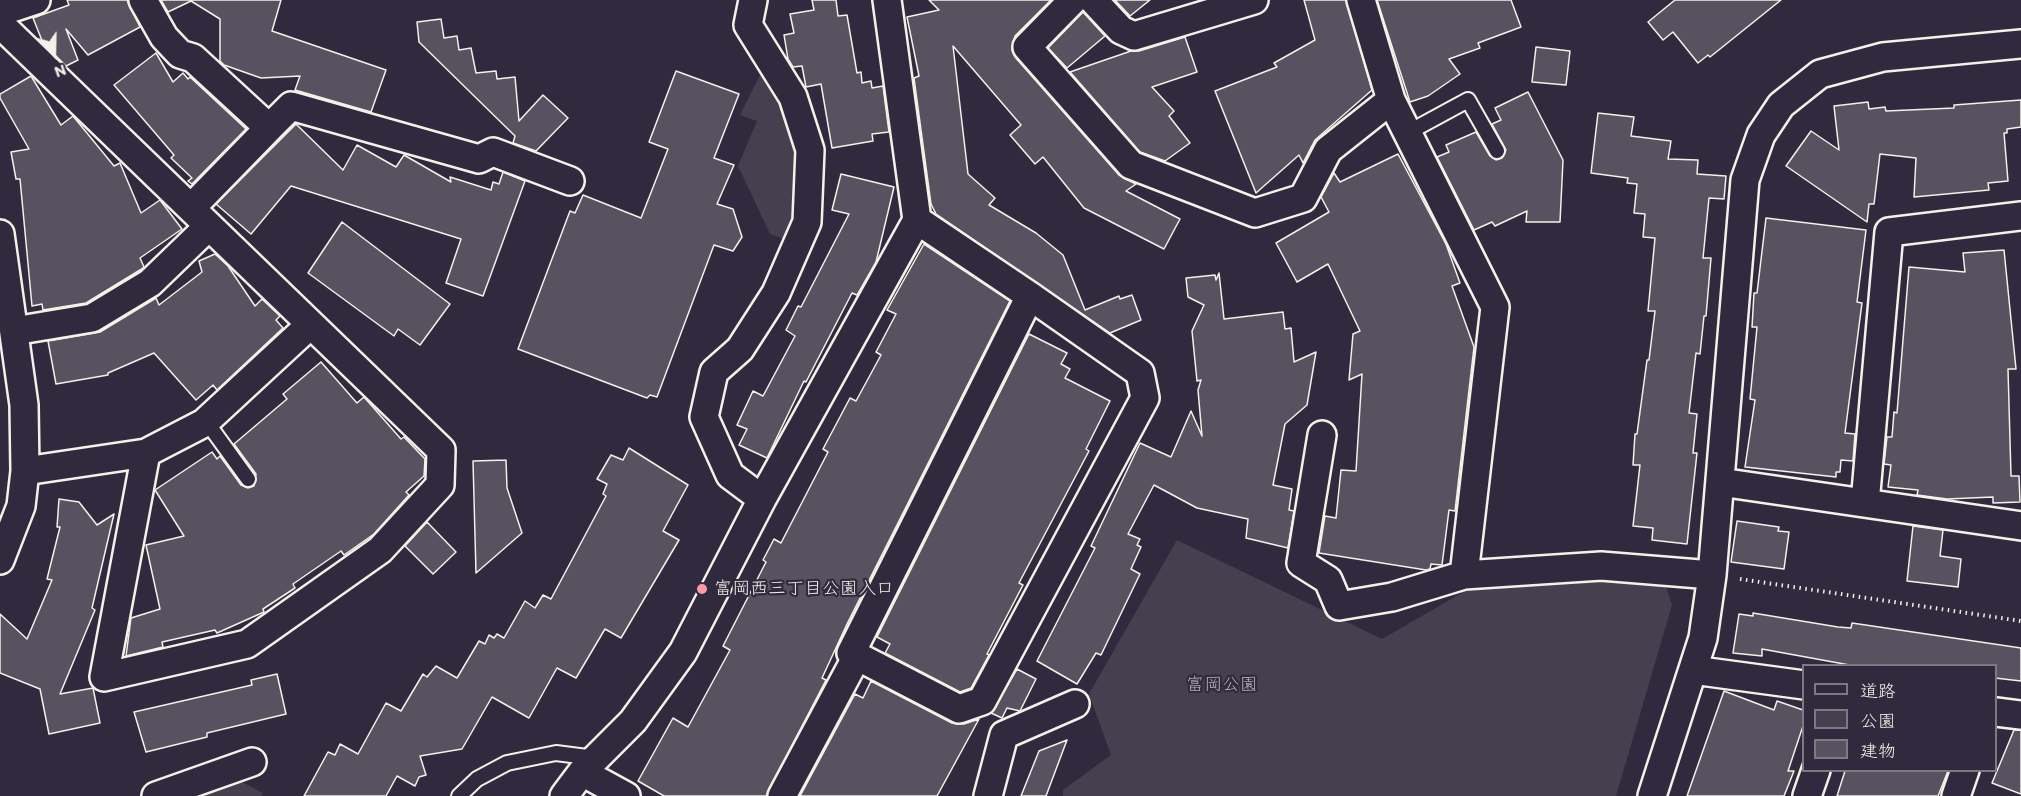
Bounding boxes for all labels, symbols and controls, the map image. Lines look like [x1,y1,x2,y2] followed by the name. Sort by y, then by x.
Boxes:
[24,24,84,84] north arrow
[52,61,69,82] text: N
[714,578,894,600] place label: 富岡西三丁目公園入口
[695,582,709,596] marker: 富岡西三丁目公園入口
[1802,664,1997,772] legend
[1186,674,1258,696] park label: 富岡公園
[1860,680,1896,702] text: 道路
[1860,710,1896,732] text: 公園
[1860,740,1896,762] text: 建物

